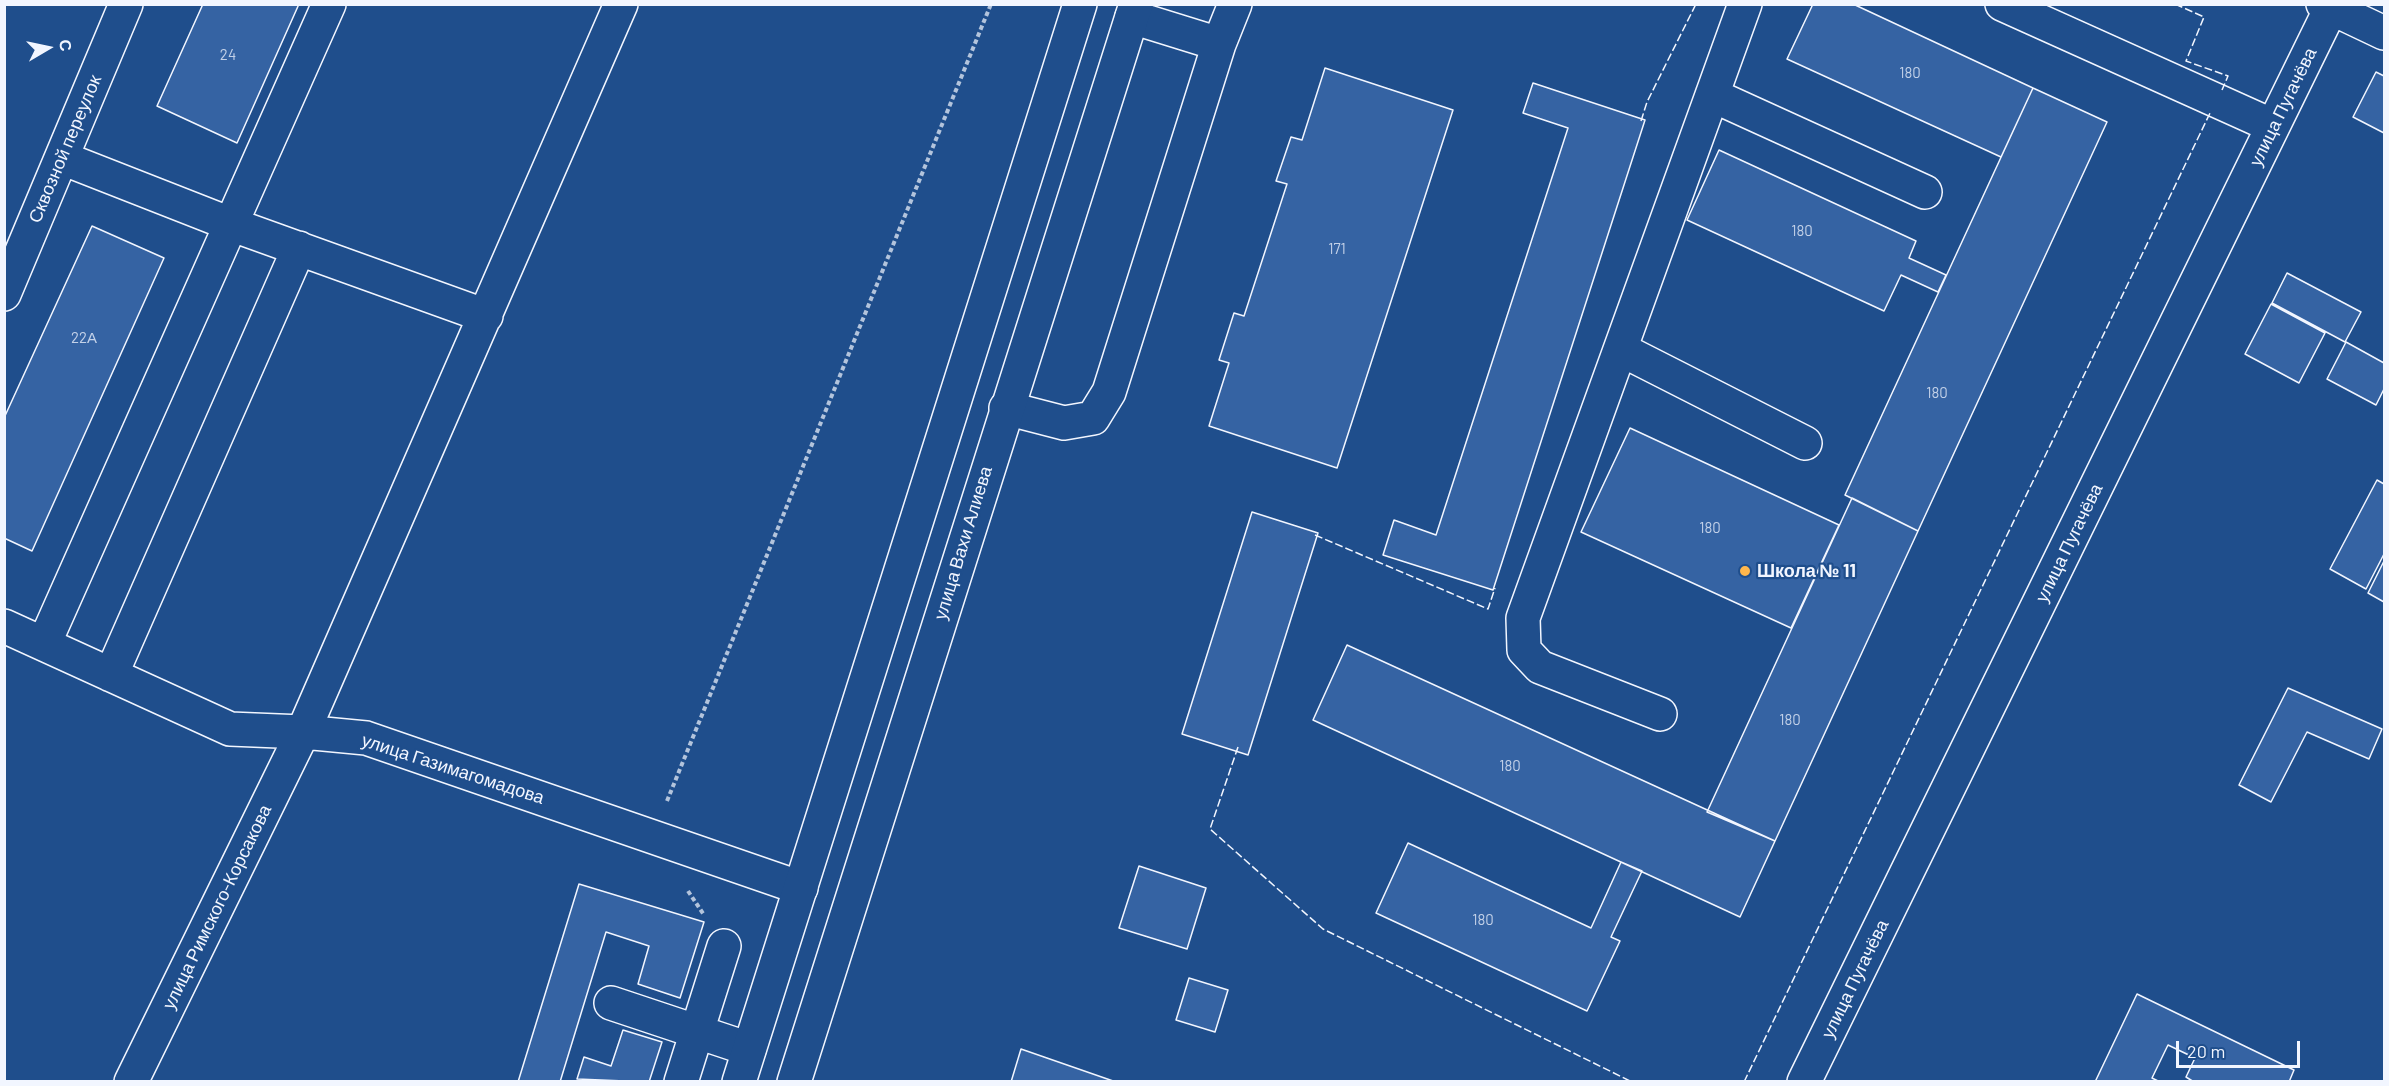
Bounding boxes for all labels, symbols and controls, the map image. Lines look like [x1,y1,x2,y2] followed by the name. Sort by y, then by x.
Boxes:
[18,18,78,78] north arrow
[56,38,77,52] text: С
[2245,44,2321,170] street label: улица Пугачёва
[220,46,236,64] house number: 24
[1899,64,1921,82] house number: 180
[24,72,106,226] street label: Сквозной переулок
[1791,222,1813,240] house number: 180
[1328,240,1346,258] house number: 171
[71,329,97,347] house number: 22А
[1926,384,1948,402] house number: 180
[929,463,997,623] street label: улица Вахи Алиева
[2031,480,2107,606] street label: улица Пугачёва
[1699,519,1721,537] house number: 180
[1757,560,1856,582] place label: Школа № 11
[1738,564,1752,578] marker: Школа № 11
[1779,711,1801,729] house number: 180
[359,729,547,809] street label: улица Газимагомадова
[1499,757,1521,775] house number: 180
[158,801,276,1013] street label: улица Римского-Корсакова
[1472,911,1494,929] house number: 180
[1817,916,1893,1042] street label: улица Пугачёва
[2179,1029,2304,1067] scale bar
[2187,1040,2225,1062] text: 20 m

